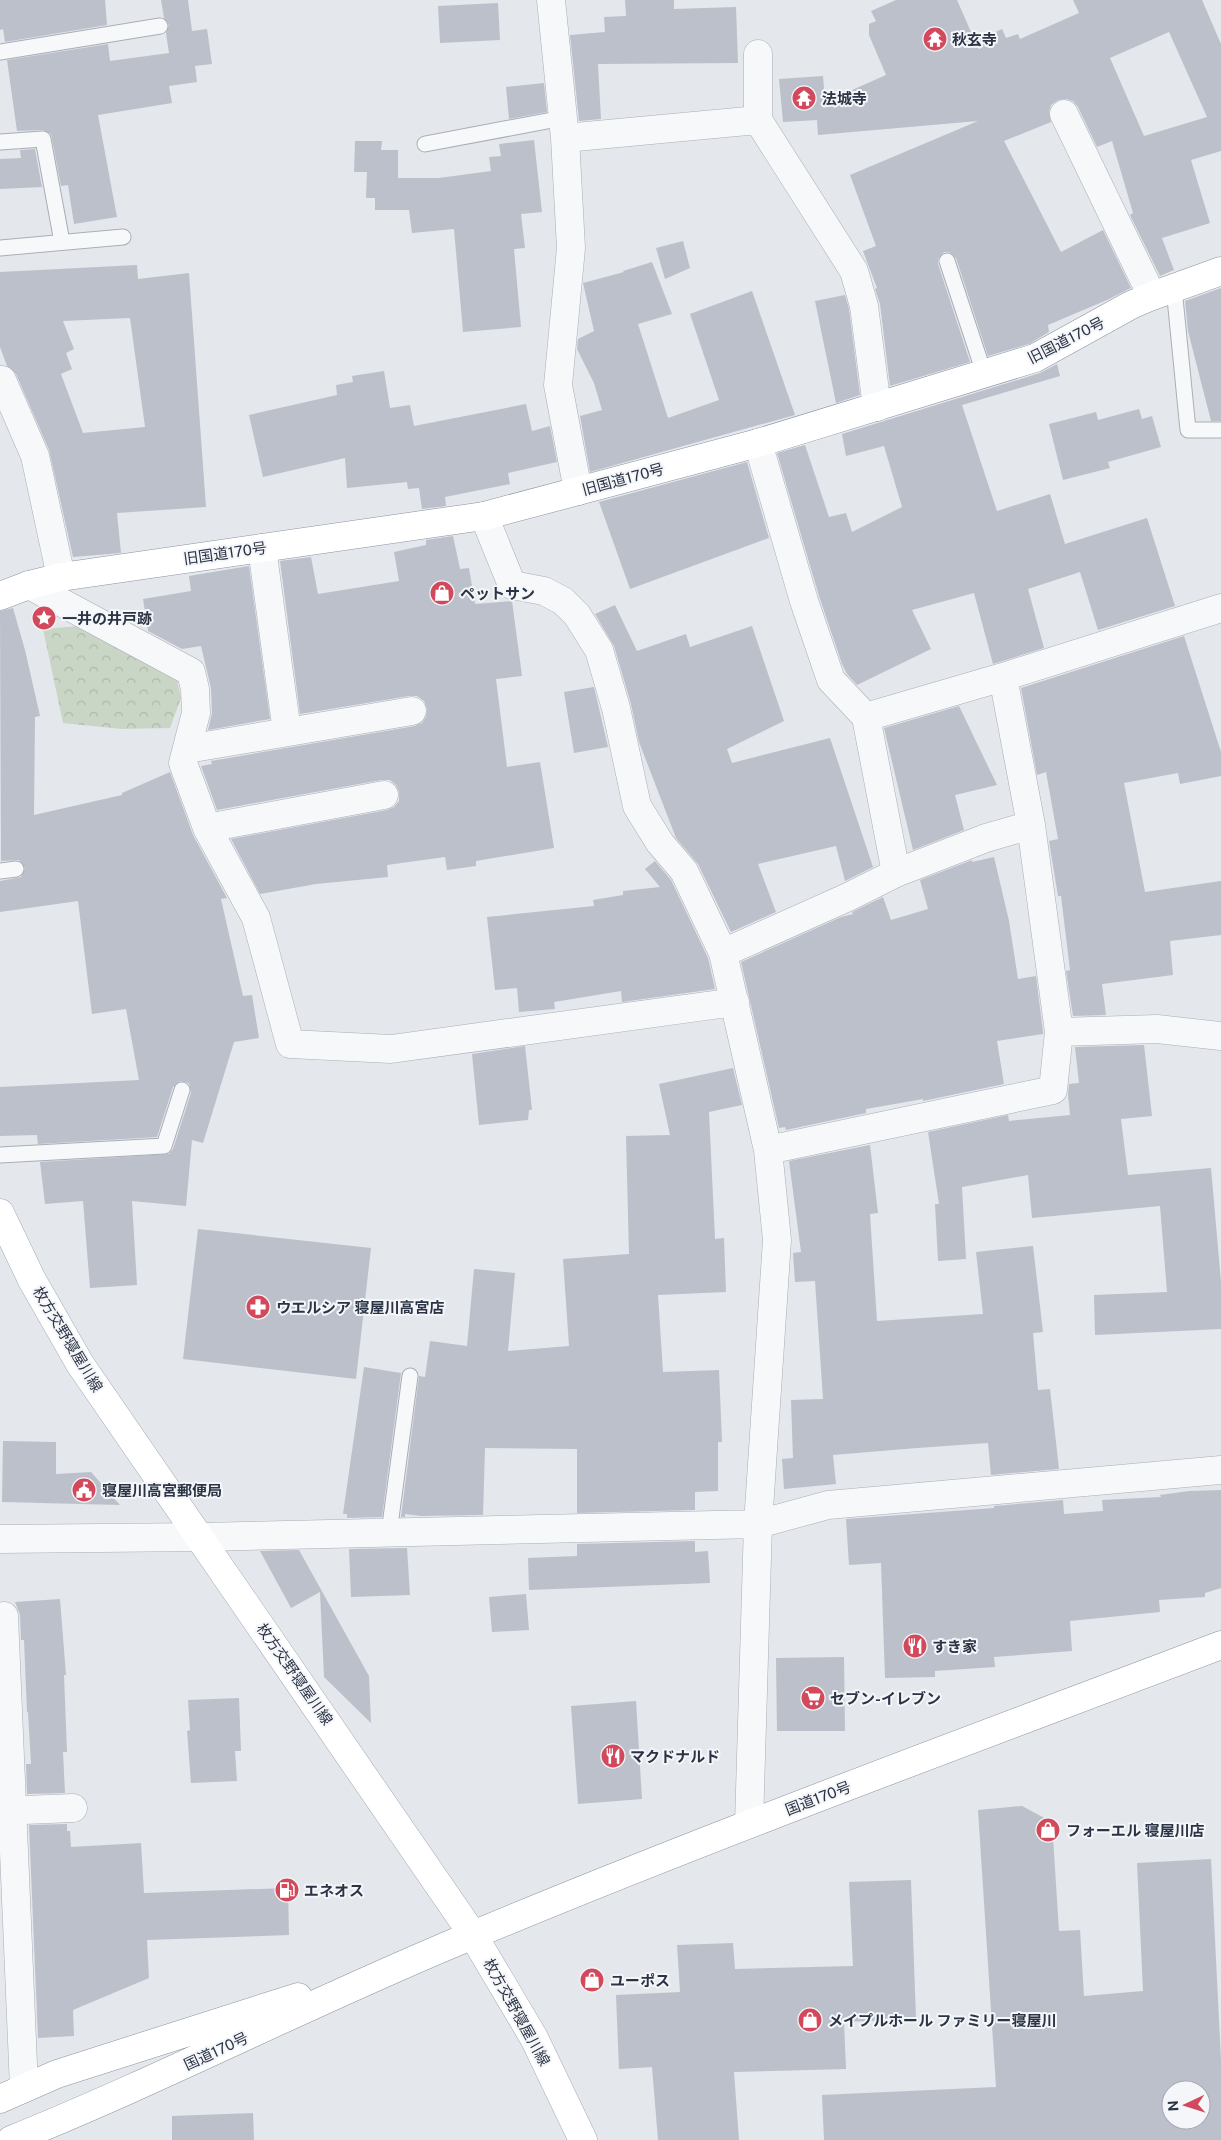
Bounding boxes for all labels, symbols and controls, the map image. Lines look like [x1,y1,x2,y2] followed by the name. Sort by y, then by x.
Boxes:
[922,26,948,52] temple icon: 秋玄寺
[952,31,997,48] place label: 秋玄寺
[791,85,817,111] temple icon: 法城寺
[822,90,867,107] place label: 法城寺
[1025,313,1107,367] street label: 旧国道170号
[580,460,666,498] street label: 旧国道170号
[182,539,268,567] street label: 旧国道170号
[429,580,455,606] shop icon: ペットサン
[460,585,535,602] place label: ペットサン
[31,605,57,631] place icon: 一井の井戸跡
[62,610,152,627] place label: 一井の井戸跡
[30,1283,106,1395] street label: 枚方交野寝屋川線
[245,1294,271,1320] pharmacy icon: ウエルシア 寝屋川高宮店
[276,1299,444,1316] place label: ウエルシア 寝屋川高宮店
[71,1477,97,1503] public building icon: 寝屋川高宮郵便局
[102,1482,222,1499] place label: 寝屋川高宮郵便局
[254,1620,336,1728] street label: 枚方交野寝屋川線
[902,1633,928,1659] restaurant icon: すき家
[932,1638,977,1655] place label: すき家
[800,1685,826,1711] supermarket icon: セブン-イレブン
[830,1690,941,1707] place label: セブン-イレブン
[600,1743,626,1769] restaurant icon: マクドナルド
[630,1748,720,1765] place label: マクドナルド
[783,1778,853,1818] street label: 国道170号
[1035,1817,1061,1843] shop icon: フォーエル 寝屋川店
[1066,1822,1204,1839] place label: フォーエル 寝屋川店
[274,1877,300,1903] fuel station icon: エネオス
[304,1882,364,1899] place label: エネオス
[480,1955,554,2069] street label: 枚方交野寝屋川線
[579,1967,605,1993] shop icon: ユーポス
[610,1972,670,1989] place label: ユーポス
[797,2007,823,2033] shop icon: メイプルホール ファミリー寝屋川
[828,2012,1056,2029] place label: メイプルホール ファミリー寝屋川
[181,2029,251,2073] street label: 国道170号
[1161,2080,1211,2130] north arrow
[1165,2100,1181,2112] text: N

